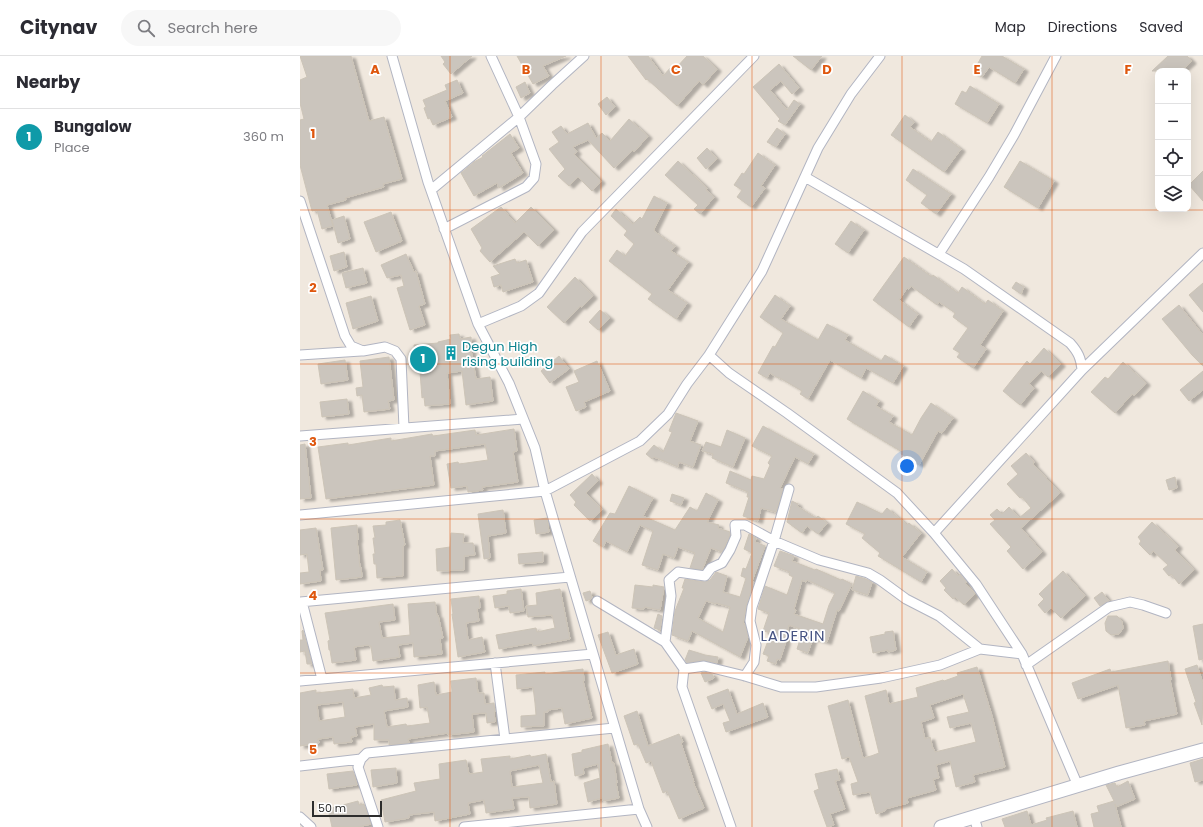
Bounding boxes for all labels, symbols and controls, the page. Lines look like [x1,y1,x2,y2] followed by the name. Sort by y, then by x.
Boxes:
[121,10,401,46] search box
[20,14,97,41] text: Citynav
[135,17,157,39] icon: search
[167,17,258,38] text: Search here
[995,17,1026,37] text: Map
[1048,17,1117,37] text: Directions
[1139,17,1183,37] text: Saved
[370,60,380,79] text: A
[522,60,531,79] text: B
[671,60,681,79] text: C
[822,60,832,79] text: D
[973,60,981,79] text: E
[1124,60,1132,79] text: F
[1155,68,1191,212] map controls
[1155,68,1191,104] button: +
[16,70,80,94] text: Nearby
[1155,104,1191,140] button: −
[54,116,131,137] text: Bungalow
[311,124,315,143] text: 1
[27,127,31,146] text: 1
[243,127,284,146] text: 360 m
[54,138,89,157] text: Place
[1155,140,1191,176] button: locate
[1155,176,1191,212] button: layers
[309,278,317,297] text: 2
[462,337,553,371] place label: Degun High rising building
[410,344,436,374] pin: 1
[443,345,459,361] building icon: Degun High rising building
[309,432,317,451] text: 3
[897,456,917,476] your location
[309,586,318,605] text: 4
[760,625,826,646] district label: LADERIN
[309,740,317,759] text: 5
[312,799,382,818] scale bar
[318,800,346,816] text: 50 m

